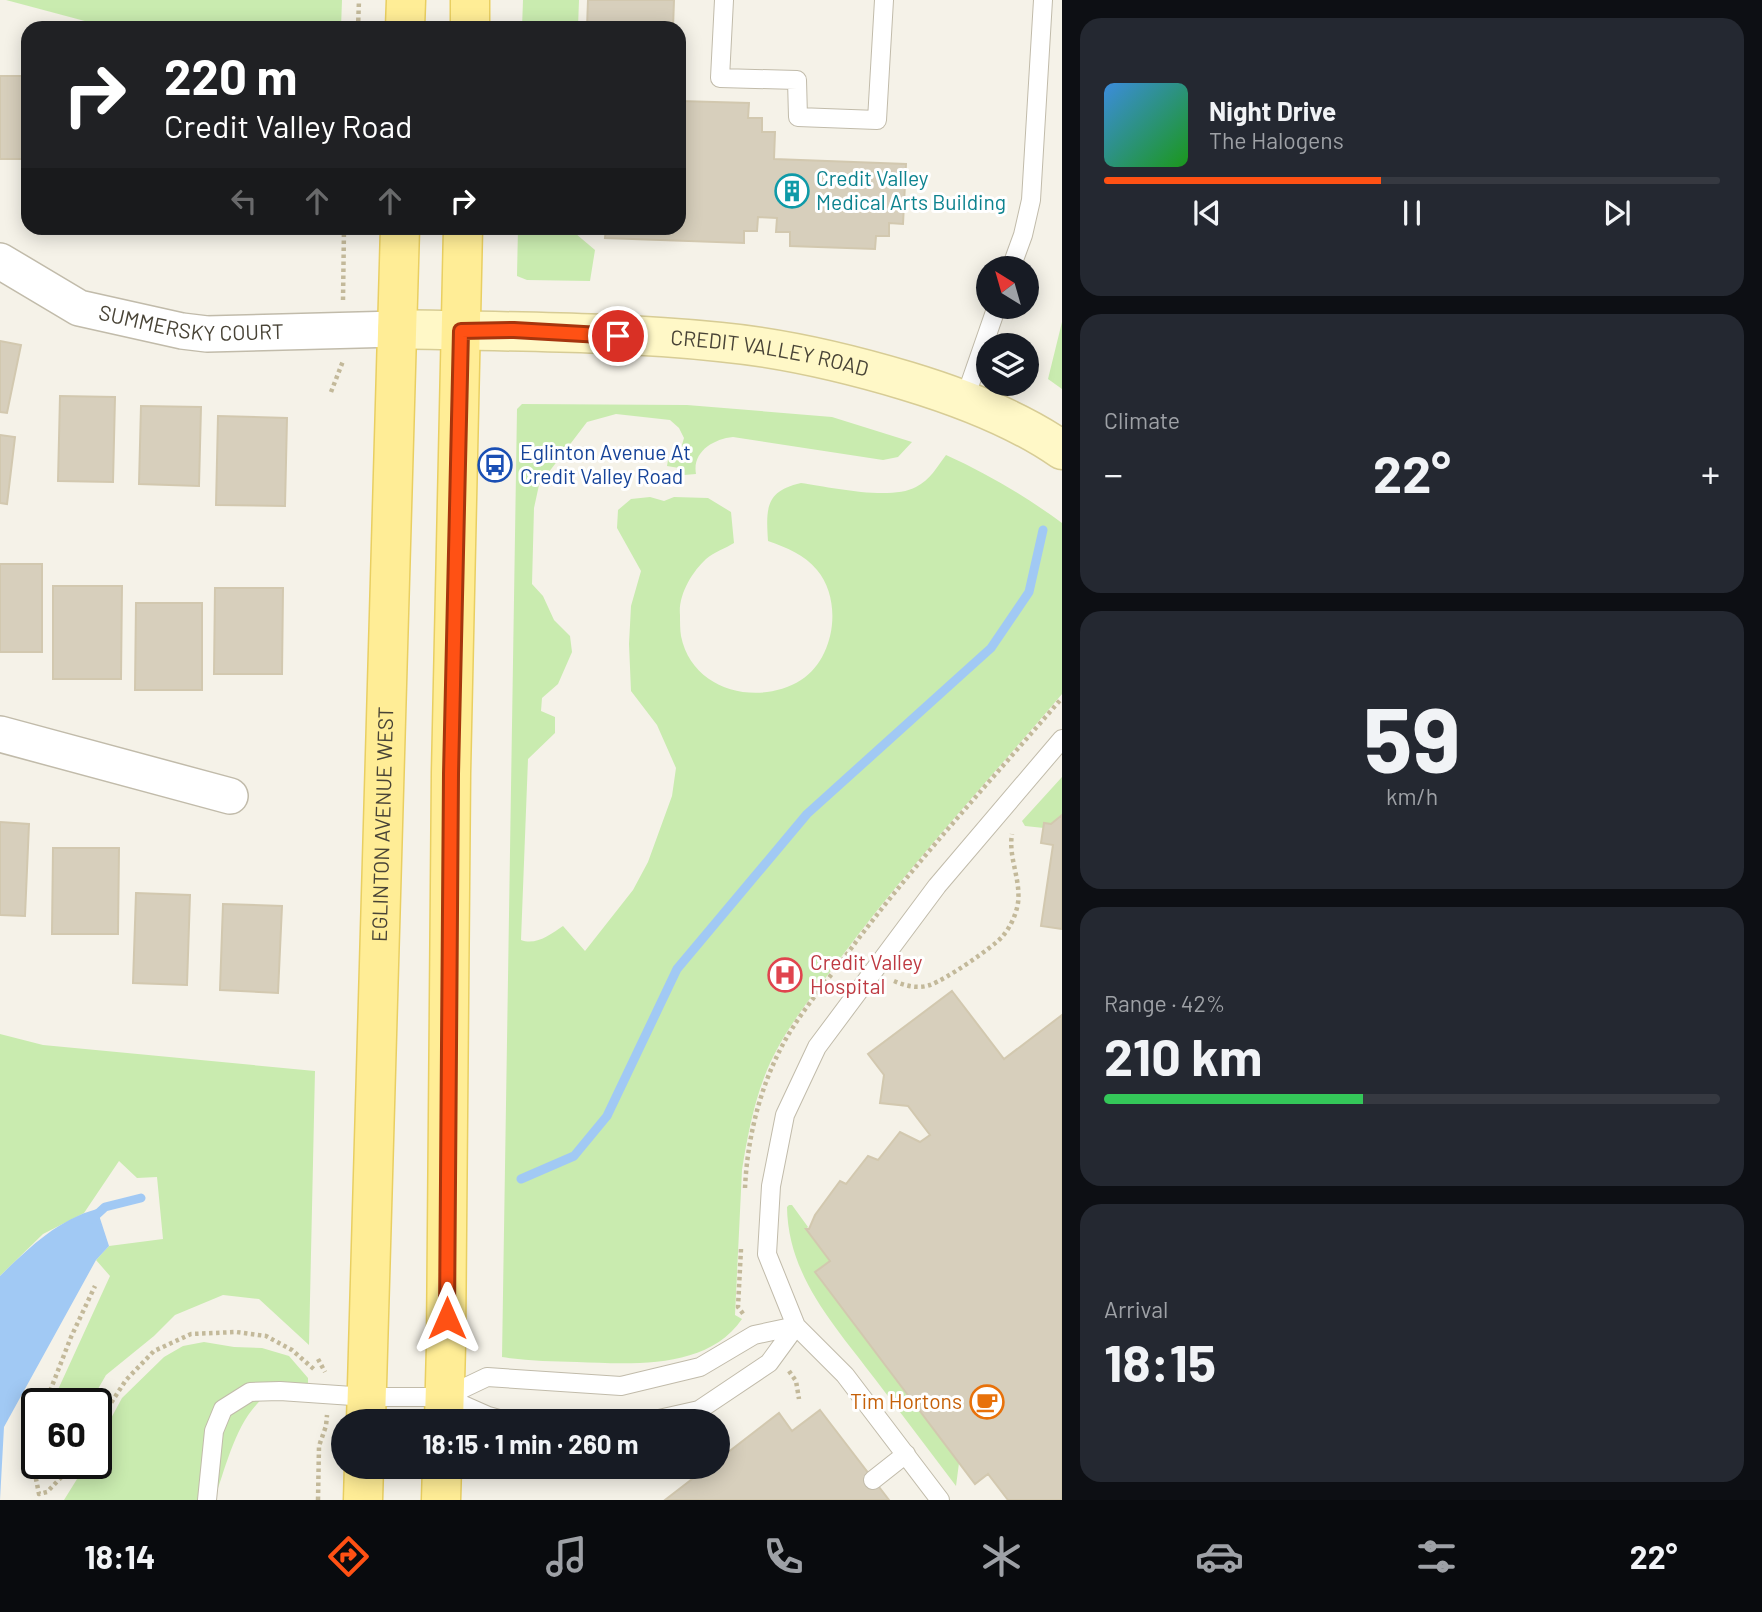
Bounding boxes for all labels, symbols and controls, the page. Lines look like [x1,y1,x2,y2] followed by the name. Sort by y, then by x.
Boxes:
[164,46,298,105] text: 220 m
[49,49,140,140] icon: right
[1209,95,1336,126] text: Night Drive
[164,106,413,144] text: Credit Valley Road
[1209,126,1344,154] text: The Halogens
[816,165,1006,214] place label: Credit Valley Medical Arts Building
[773,172,811,210] building icon: Credit Valley Medical Arts Building
[225,182,263,220] icon: left
[298,182,336,220] icon: ahead
[371,182,409,220] icon: ahead
[444,182,482,220] icon: right
[1188,194,1226,232] icon: previous
[1393,194,1431,232] icon: pause
[1598,194,1636,232] icon: next
[976,256,1040,318] north arrow
[976,256,1039,396] map controls
[97,299,284,345] street label: SUMMERSKY COURT
[588,306,648,366] pin
[599,317,637,355] icon: arrive
[670,324,872,381] street label: CREDIT VALLEY ROAD
[976,333,1039,396] button: layers
[1104,406,1180,434] text: Climate
[520,439,691,488] place label: Eglinton Avenue At Credit Valley Road
[1373,441,1451,503] text: 22°
[476,446,514,484] bus stop icon: Eglinton Avenue At Credit Valley Road
[1104,450,1123,496] text: −
[1701,450,1720,496] text: +
[1363,682,1461,791] text: 59
[366,706,397,942] street label: EGLINTON AVENUE WEST
[1386,782,1438,810] text: km/h
[810,949,923,998] place label: Credit Valley Hospital
[766,956,804,994] hospital icon: Credit Valley Hospital
[1104,989,1225,1017] text: Range · 42%
[1104,1024,1262,1086] text: 210 km
[410,1281,484,1355] position arrow
[1104,1295,1168,1323] text: Arrival
[1104,1330,1216,1392] text: 18:15
[968,1383,1006,1421] cafe icon: Tim Hortons
[21,1388,112,1479] speed limit sign: 60
[850,1388,962,1413] place label: Tim Hortons
[422,1428,639,1459] text: 18:15 · 1 min · 260 m
[324,1532,373,1581] icon: directions
[542,1532,591,1581] icon: music
[759,1532,808,1581] icon: phone
[977,1532,1026,1581] icon: climate
[1195,1532,1244,1581] icon: car
[1412,1532,1461,1581] icon: filters
[84,1537,155,1575] text: 18:14
[1630,1537,1678,1575] text: 22°

